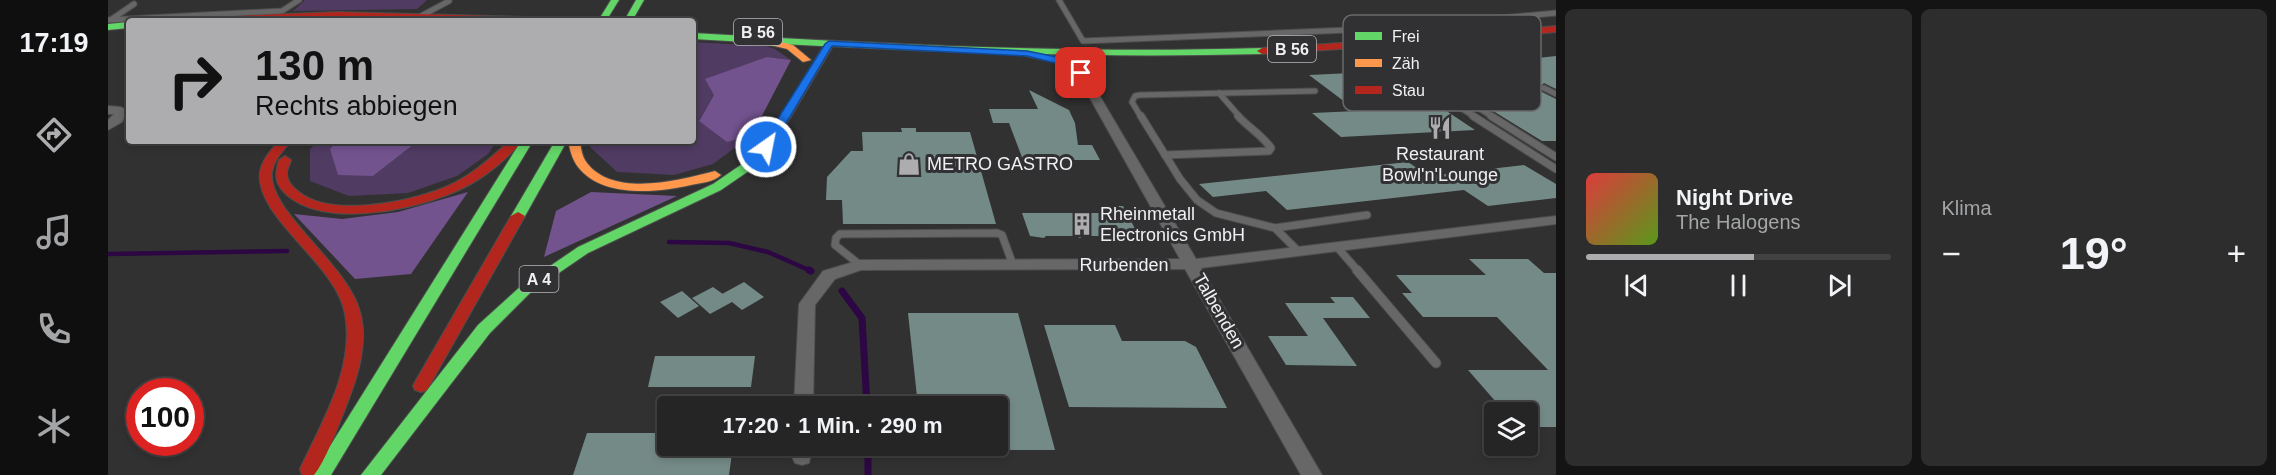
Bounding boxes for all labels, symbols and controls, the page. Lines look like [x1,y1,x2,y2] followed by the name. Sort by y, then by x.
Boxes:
[1343,15,1541,111] legend
[734,19,782,45] road number: B 56
[19,28,89,58] text: 17:19
[1392,28,1420,45] text: Frei
[1268,36,1316,62] road number: B 56
[156,42,234,120] icon: right
[255,42,374,89] text: 130 m
[1055,47,1106,98] pin
[1392,55,1420,72] text: Zäh
[1064,56,1097,89] icon: arrive
[1392,82,1425,99] text: Stau
[255,91,458,121] text: Rechts abbiegen
[33,114,75,156] icon: directions
[734,115,798,179] position arrow
[1427,115,1453,141] restaurant icon: Restaurant Bowl'n'Lounge
[1382,144,1498,185] place label: Restaurant Bowl'n'Lounge
[896,151,922,177] shop icon: METRO GASTRO
[927,154,1073,174] place label: METRO GASTRO
[1676,185,1793,210] text: Night Drive
[1942,197,1992,219] text: Klima
[1100,204,1245,245] place label: Rheinmetall Electronics GmbH
[33,211,75,253] icon: music
[1069,211,1095,237] building icon: Rheinmetall Electronics GmbH
[1676,211,1801,233] text: The Halogens
[2060,228,2128,279] text: 19°
[1942,235,1961,272] text: −
[2227,235,2246,272] text: +
[1079,255,1169,275] street label: Rurbenden
[520,266,558,292] road number: A 4
[1620,269,1653,302] icon: previous
[1722,269,1755,302] icon: pause
[1823,269,1856,302] icon: next
[1190,270,1248,352] street label: Talbenden
[33,308,75,350] icon: phone
[126,378,204,456] speed limit sign: 100
[1484,402,1538,456] map controls
[1484,402,1538,456] button: layers
[33,405,75,447] icon: climate
[722,413,943,438] text: 17:20 · 1 Min. · 290 m

